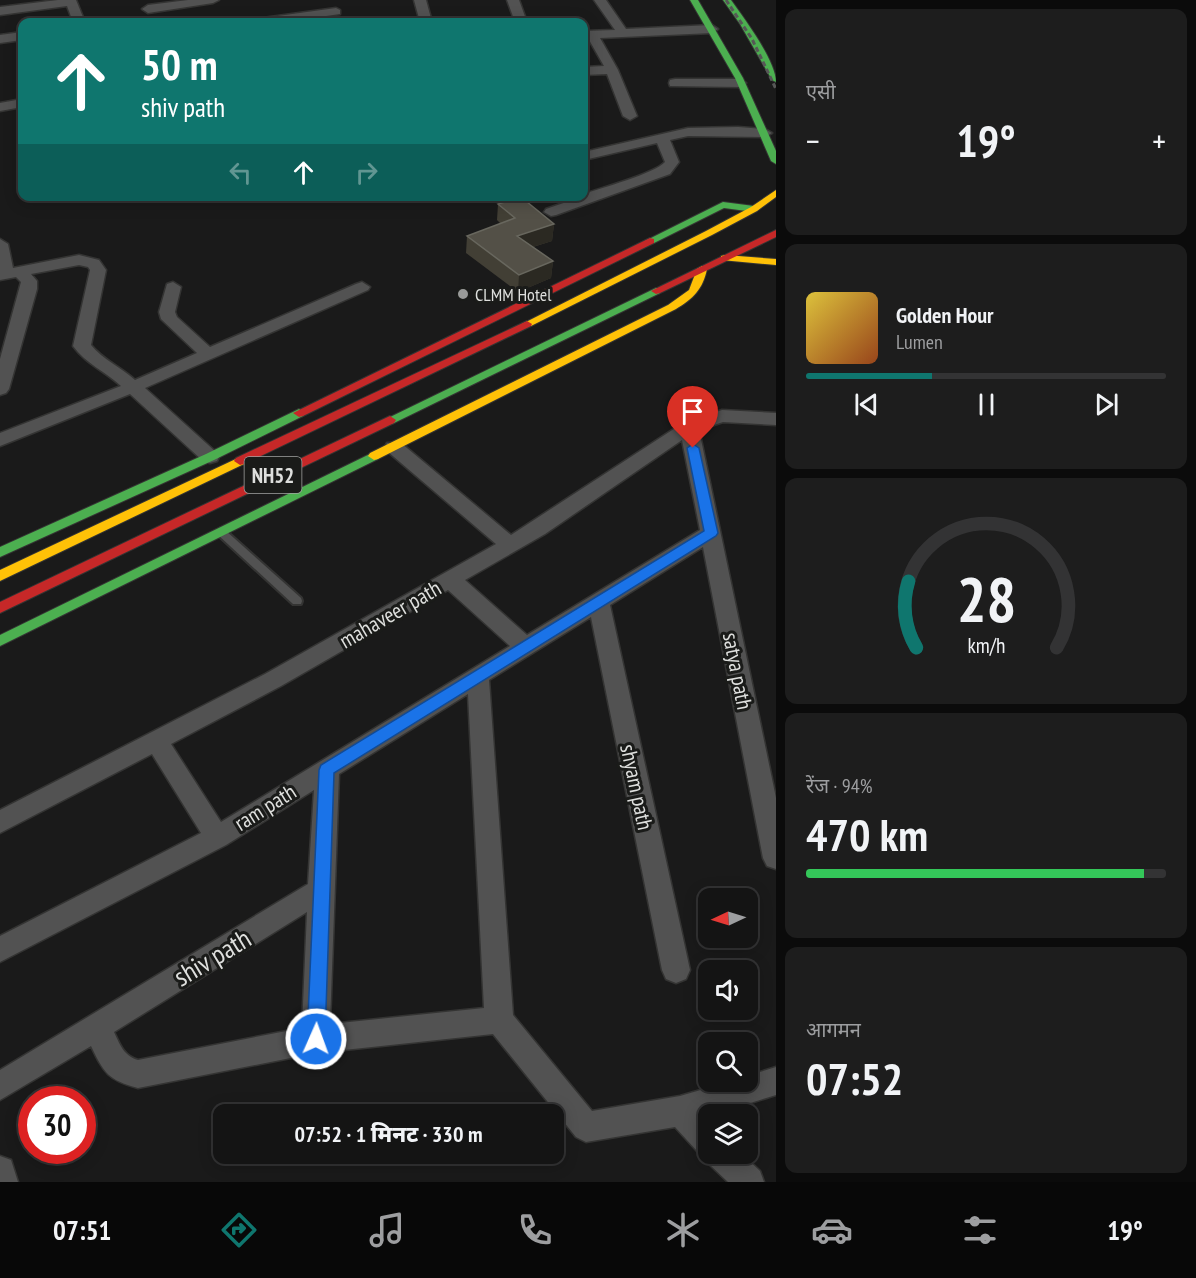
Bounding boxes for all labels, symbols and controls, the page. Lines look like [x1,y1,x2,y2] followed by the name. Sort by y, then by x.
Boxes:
[141,37,218,92] text: 50 m
[42,42,120,120] icon: ahead
[806,79,836,105] text: एसी
[141,90,225,124] text: shiv path
[956,111,1016,169] text: 19°
[806,119,820,162] text: −
[1152,119,1166,162] text: +
[224,156,257,189] icon: left
[287,156,320,189] icon: ahead
[350,156,383,189] icon: right
[475,283,552,306] place label: CLMM Hotel
[456,287,470,301] marker: CLMM Hotel
[896,301,994,329] text: Golden Hour
[896,329,943,355] text: Lumen
[667,386,718,448] pin
[850,388,883,421] icon: previous
[970,388,1003,421] icon: pause
[1090,388,1123,421] icon: next
[676,395,709,428] icon: arrive
[244,457,302,493] road number: NH52
[956,558,1016,639] text: 28
[334,574,446,654] street label: mahaveer path
[717,630,759,712] street label: satya path
[967,631,1005,659] text: km/h
[614,741,660,833] street label: shyam path
[806,773,873,799] text: रेंज · 94%
[229,777,301,837] street label: ram path
[806,805,928,863] text: 470 km
[698,888,758,948] north arrow
[698,888,758,1164] map controls
[167,921,257,993] street label: shiv path
[698,960,758,1020] button: sound
[284,1007,348,1071] position arrow
[806,1017,861,1043] text: आगमन
[698,1032,758,1092] button: search
[806,1049,903,1107] text: 07:52
[18,1086,96,1164] speed limit sign: 30
[698,1104,758,1164] button: layers
[295,1120,483,1148] text: 07:52 · 1 मिनट · 330 m
[218,1209,260,1251] icon: directions
[366,1209,408,1251] icon: music
[514,1209,556,1251] icon: phone
[662,1209,704,1251] icon: climate
[811,1209,853,1251] icon: car
[959,1209,1001,1251] icon: filters
[53,1213,112,1247] text: 07:51
[1107,1213,1143,1247] text: 19°

